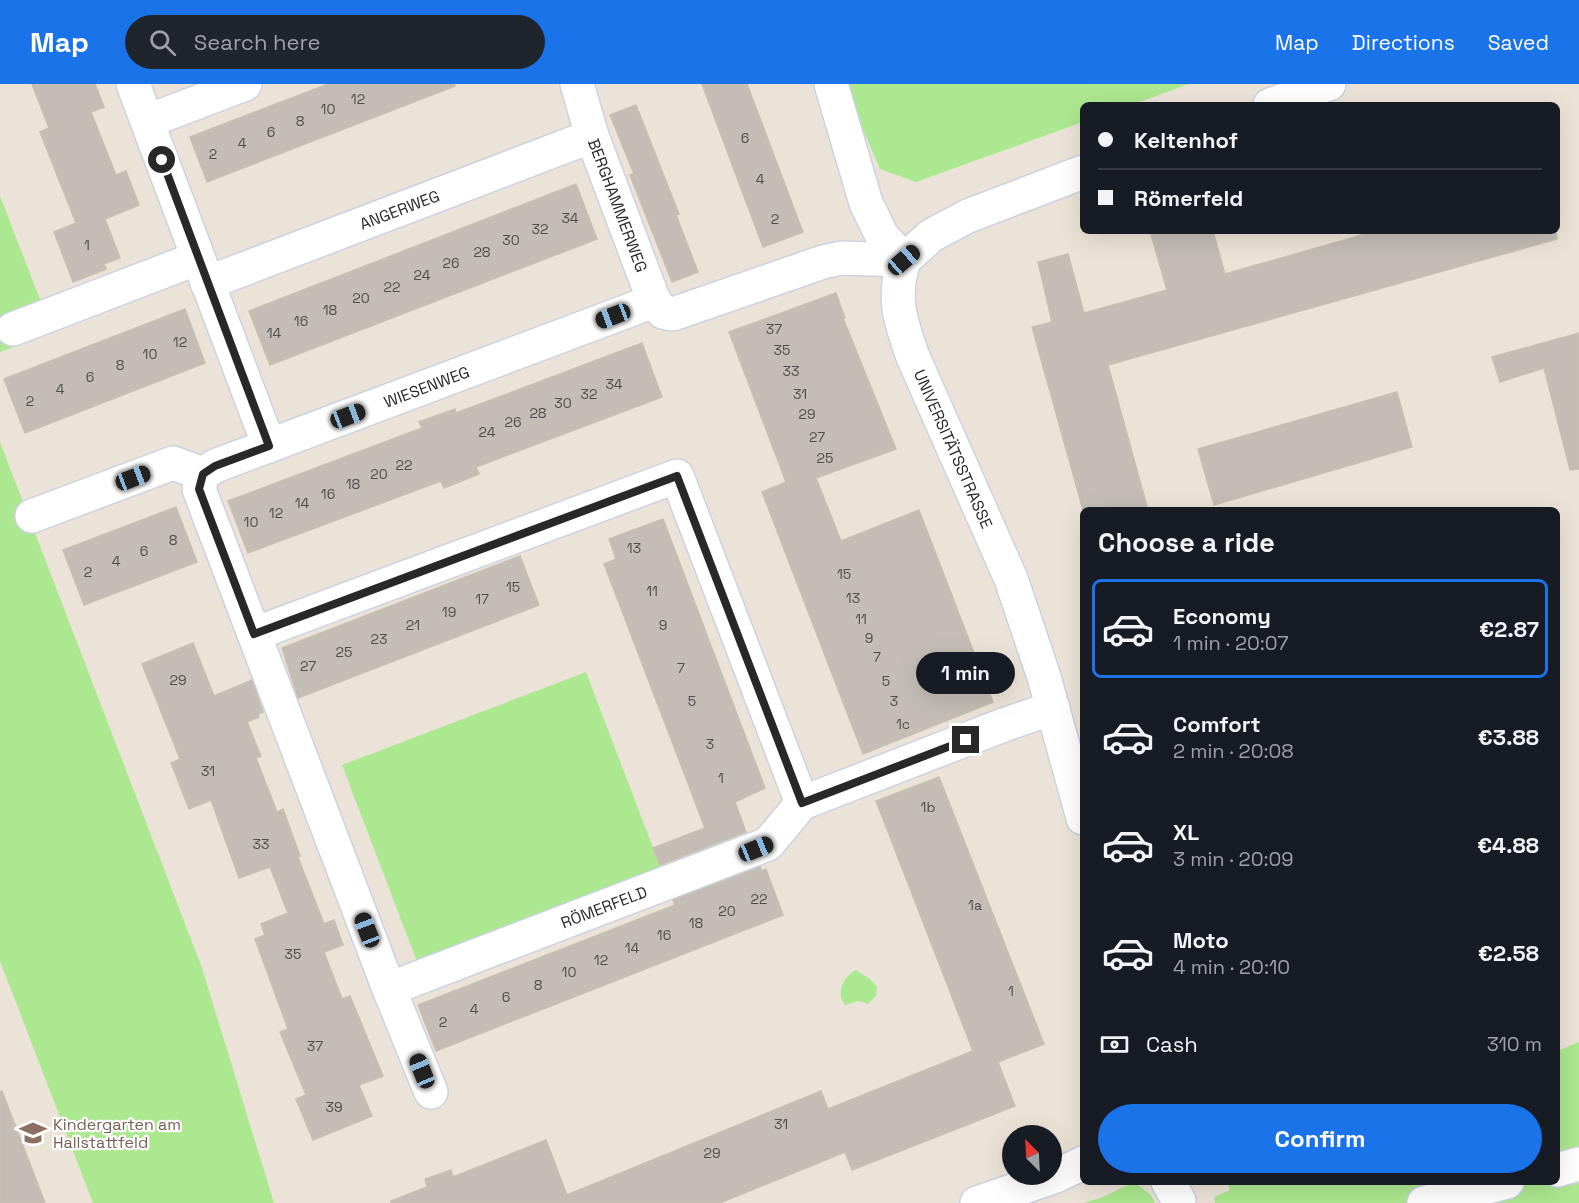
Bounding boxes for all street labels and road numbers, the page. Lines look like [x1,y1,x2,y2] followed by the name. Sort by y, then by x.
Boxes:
[583,136,652,275] street label: BERGHAMMERWEG
[357,185,443,235] street label: ANGERWEG
[381,361,473,413] street label: WIESENWEG
[909,366,997,532] street label: UNIVERSITÄTSSTRASSE
[558,881,650,933] street label: RÖMERFELD

